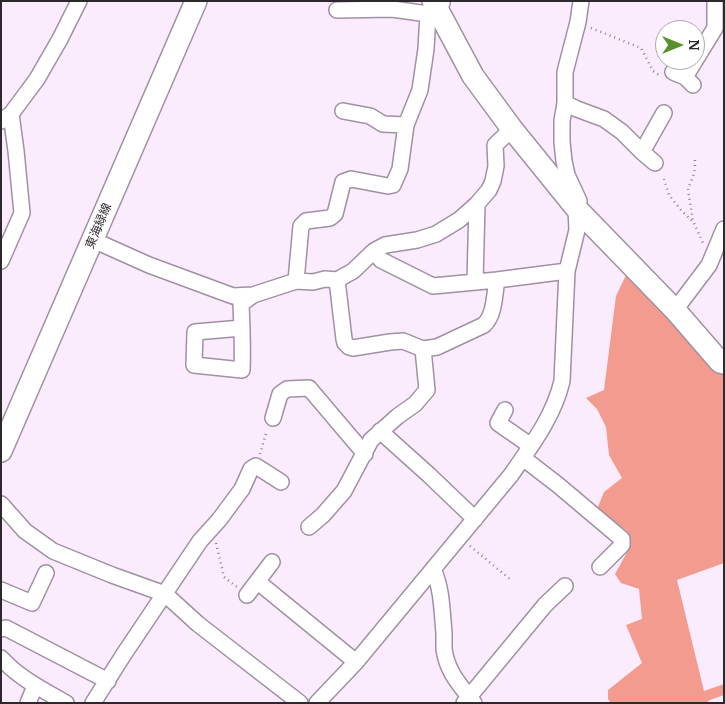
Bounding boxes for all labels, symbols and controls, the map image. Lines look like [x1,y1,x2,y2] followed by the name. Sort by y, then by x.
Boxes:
[655,20,705,70] north arrow
[685,39,703,51] text: N
[83,201,115,251] street label: 東海緑線

